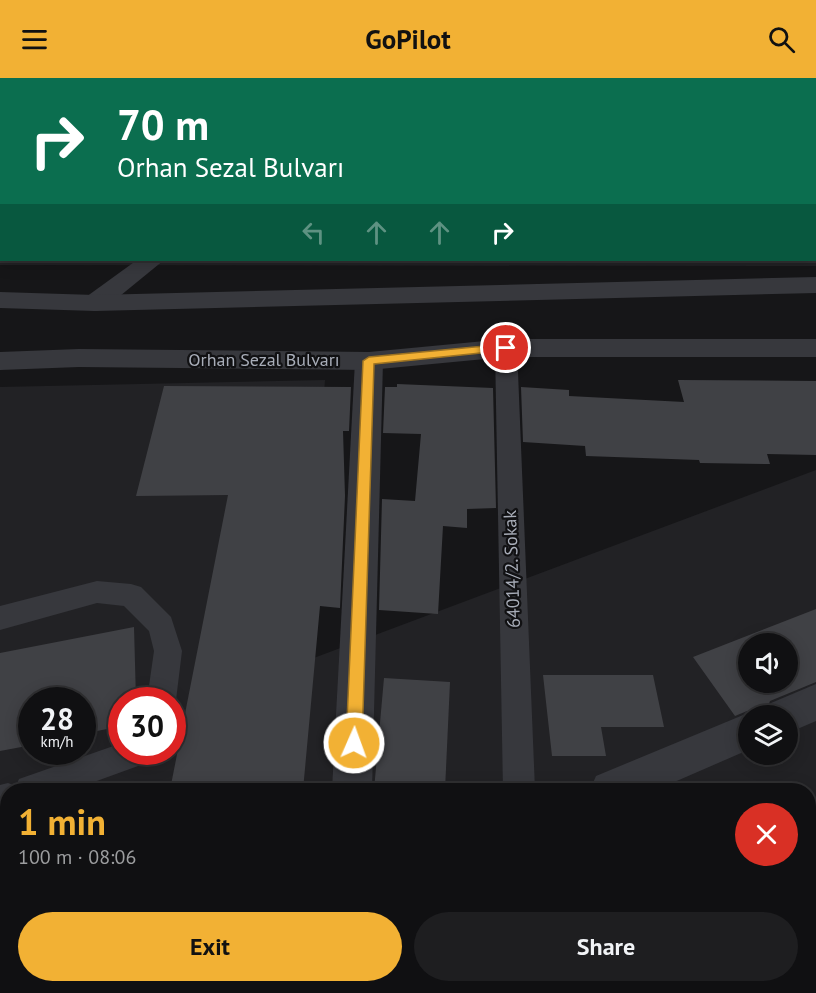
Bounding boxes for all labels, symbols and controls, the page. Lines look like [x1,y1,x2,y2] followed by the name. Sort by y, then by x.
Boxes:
[365,22,451,56] text: GoPilot
[18,23,51,56] icon: menu
[765,23,798,56] icon: search
[117,97,209,152] text: 70 m
[18,102,96,180] icon: right
[117,150,344,184] text: Orhan Sezal Bulvarı
[297,216,330,249] icon: left
[360,216,393,249] icon: ahead
[423,216,456,249] icon: ahead
[486,216,519,249] icon: right
[480,322,531,373] pin
[489,331,522,364] icon: arrive
[188,348,340,371] street label: Orhan Sezal Bulvarı
[498,509,525,628] street label: 64014/2. Sokak
[738,633,798,765] map controls
[738,633,798,693] button: sound
[108,687,186,765] speed limit sign: 30
[40,699,74,738] text: 28
[738,705,798,765] button: layers
[322,711,386,775] position arrow
[41,732,73,751] text: km/h
[18,798,106,845] text: 1 min
[735,803,798,866] button: close
[18,844,136,870] text: 100 m · 08:06
[18,912,402,981] button: Exit
[414,912,798,981] button: Share

